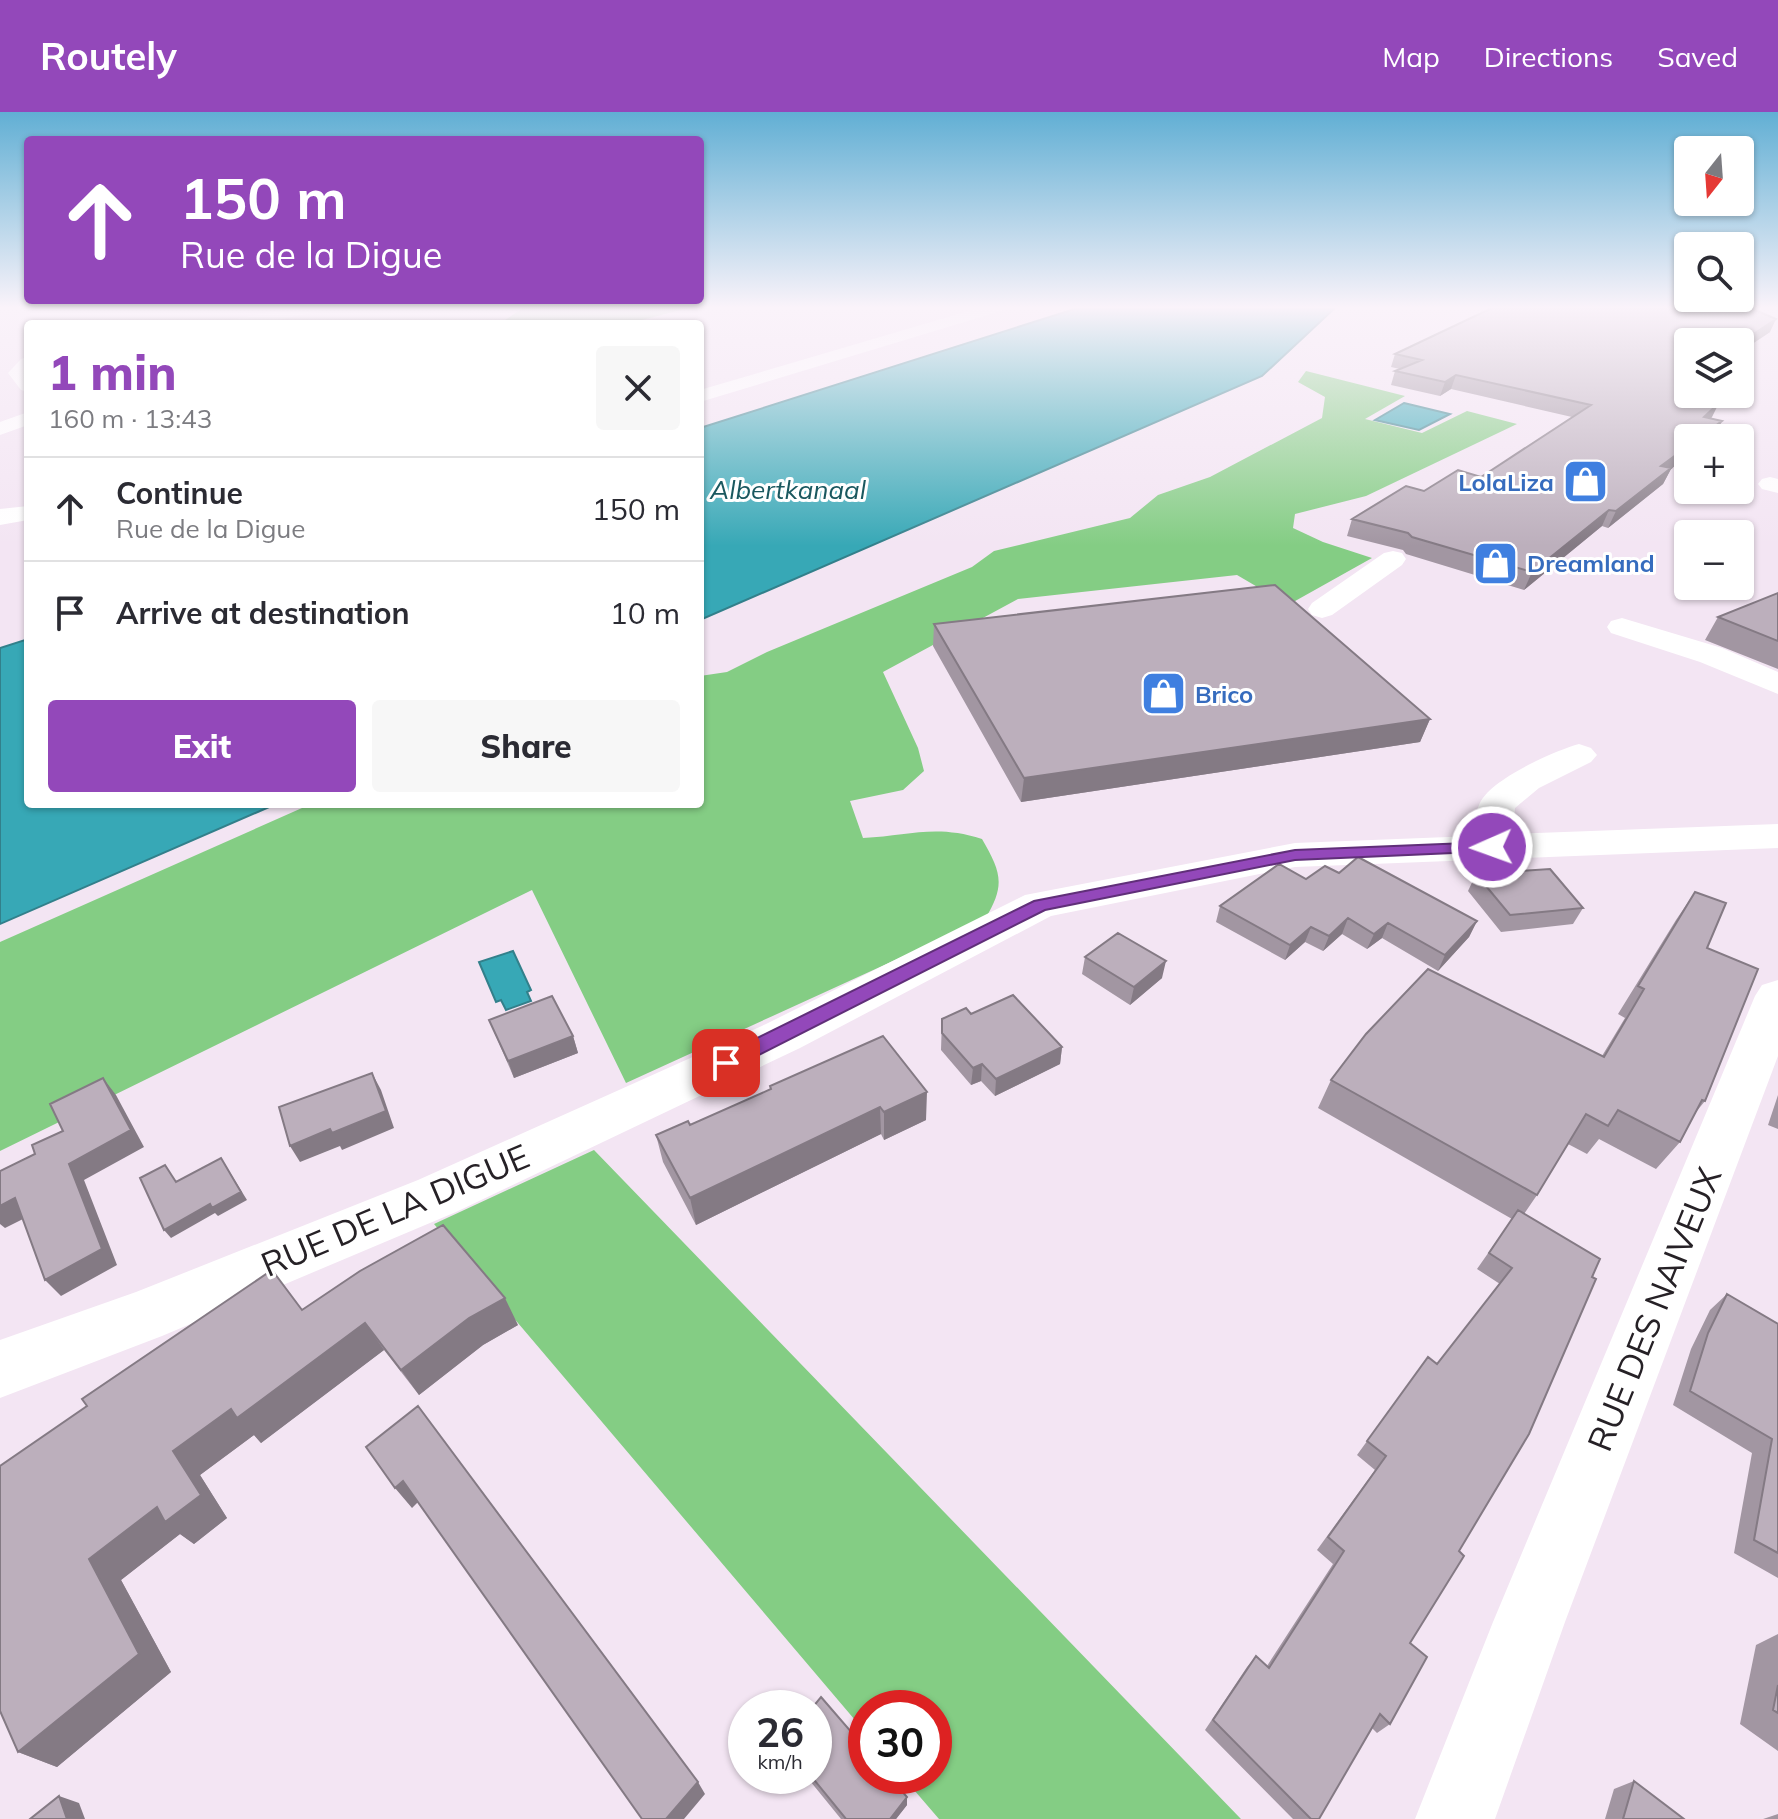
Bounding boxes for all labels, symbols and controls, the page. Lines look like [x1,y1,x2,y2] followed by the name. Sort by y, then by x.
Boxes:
[40,32,177,80] text: Routely
[1382,39,1440,74] text: Map
[1484,39,1613,74] text: Directions
[1657,39,1738,74] text: Saved
[1674,136,1754,216] north arrow
[1674,136,1754,600] map controls
[180,163,347,233] text: 150 m
[48,168,152,272] icon: ahead
[180,232,442,277] text: Rue de la Digue
[1674,232,1754,312] button: search
[1674,328,1754,408] button: layers
[48,342,177,402] text: 1 min
[596,346,680,430] button: close
[48,402,212,435] text: 160 m · 13:43
[1674,424,1754,504] button: +
[1561,458,1609,506] shop icon: LolaLiza
[1458,467,1554,497] place label: LolaLiza
[709,473,867,506] water label: Albertkanaal
[116,474,243,512] text: Continue
[48,487,92,531] icon: ahead
[592,490,680,528] text: 150 m
[116,512,305,545] text: Rue de la Digue
[1674,520,1754,600] button: −
[1472,539,1520,587] shop icon: Dreamland
[1527,548,1655,578] place label: Dreamland
[48,591,92,635] icon: arrive
[116,594,410,632] text: Arrive at destination
[610,594,680,632] text: 10 m
[1140,670,1188,718] shop icon: Brico
[1195,679,1253,709] place label: Brico
[48,700,356,792] button: Exit
[372,700,680,792] button: Share
[1450,805,1534,889] position arrow
[692,1029,760,1097] pin
[704,1041,748,1085] icon: arrive
[254,1134,536,1286] street label: RUE DE LA DIGUE
[1578,1161,1730,1457] street label: RUE DES NAIVEUX
[848,1690,952,1794] speed limit sign: 30
[756,1707,804,1757] text: 26
[757,1749,803,1774] text: km/h

